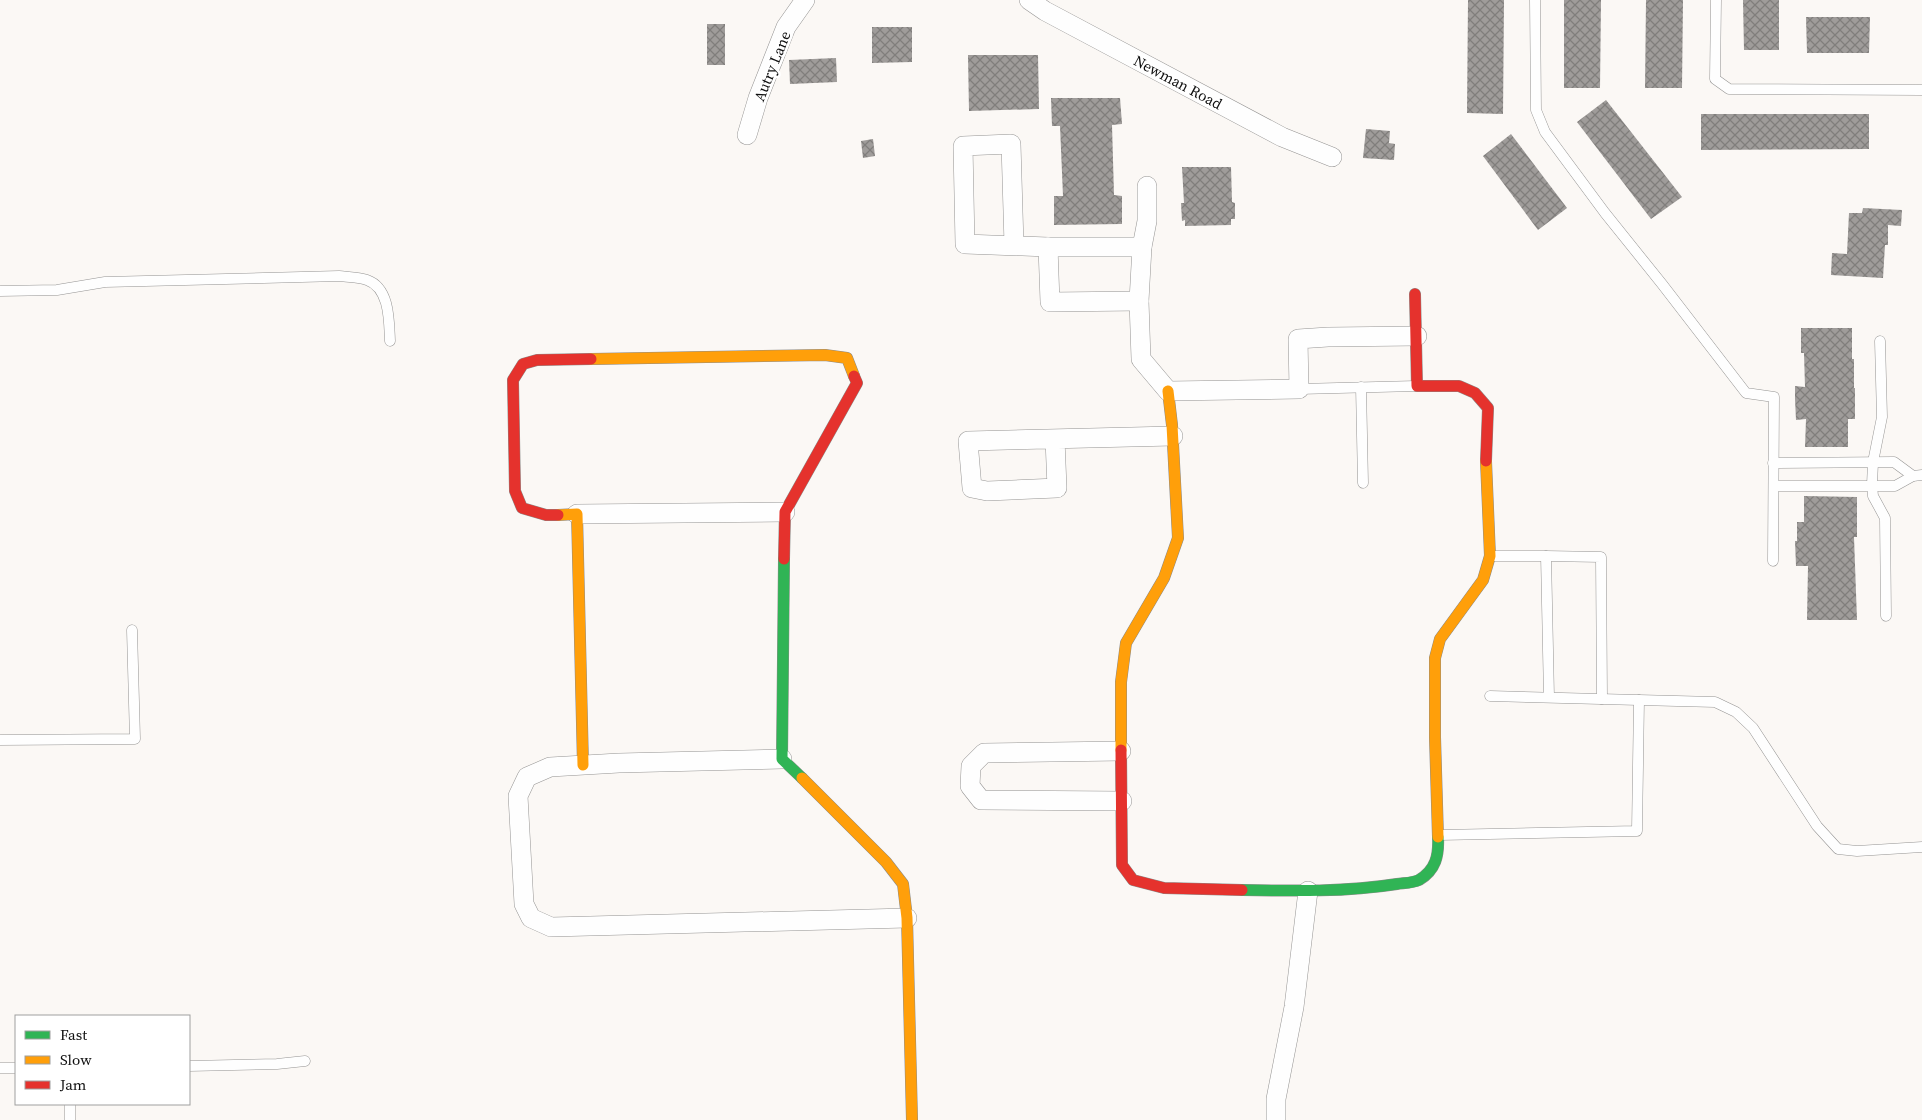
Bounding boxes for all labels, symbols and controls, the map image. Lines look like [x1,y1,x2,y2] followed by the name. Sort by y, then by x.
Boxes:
[748,27,796,104] street label: Autry Lane
[1130,50,1226,114] street label: Newman Road
[15,1015,190,1105] legend
[60,1024,87,1045] text: Fast
[60,1049,92,1070] text: Slow
[59,1074,87,1095] text: Jam

